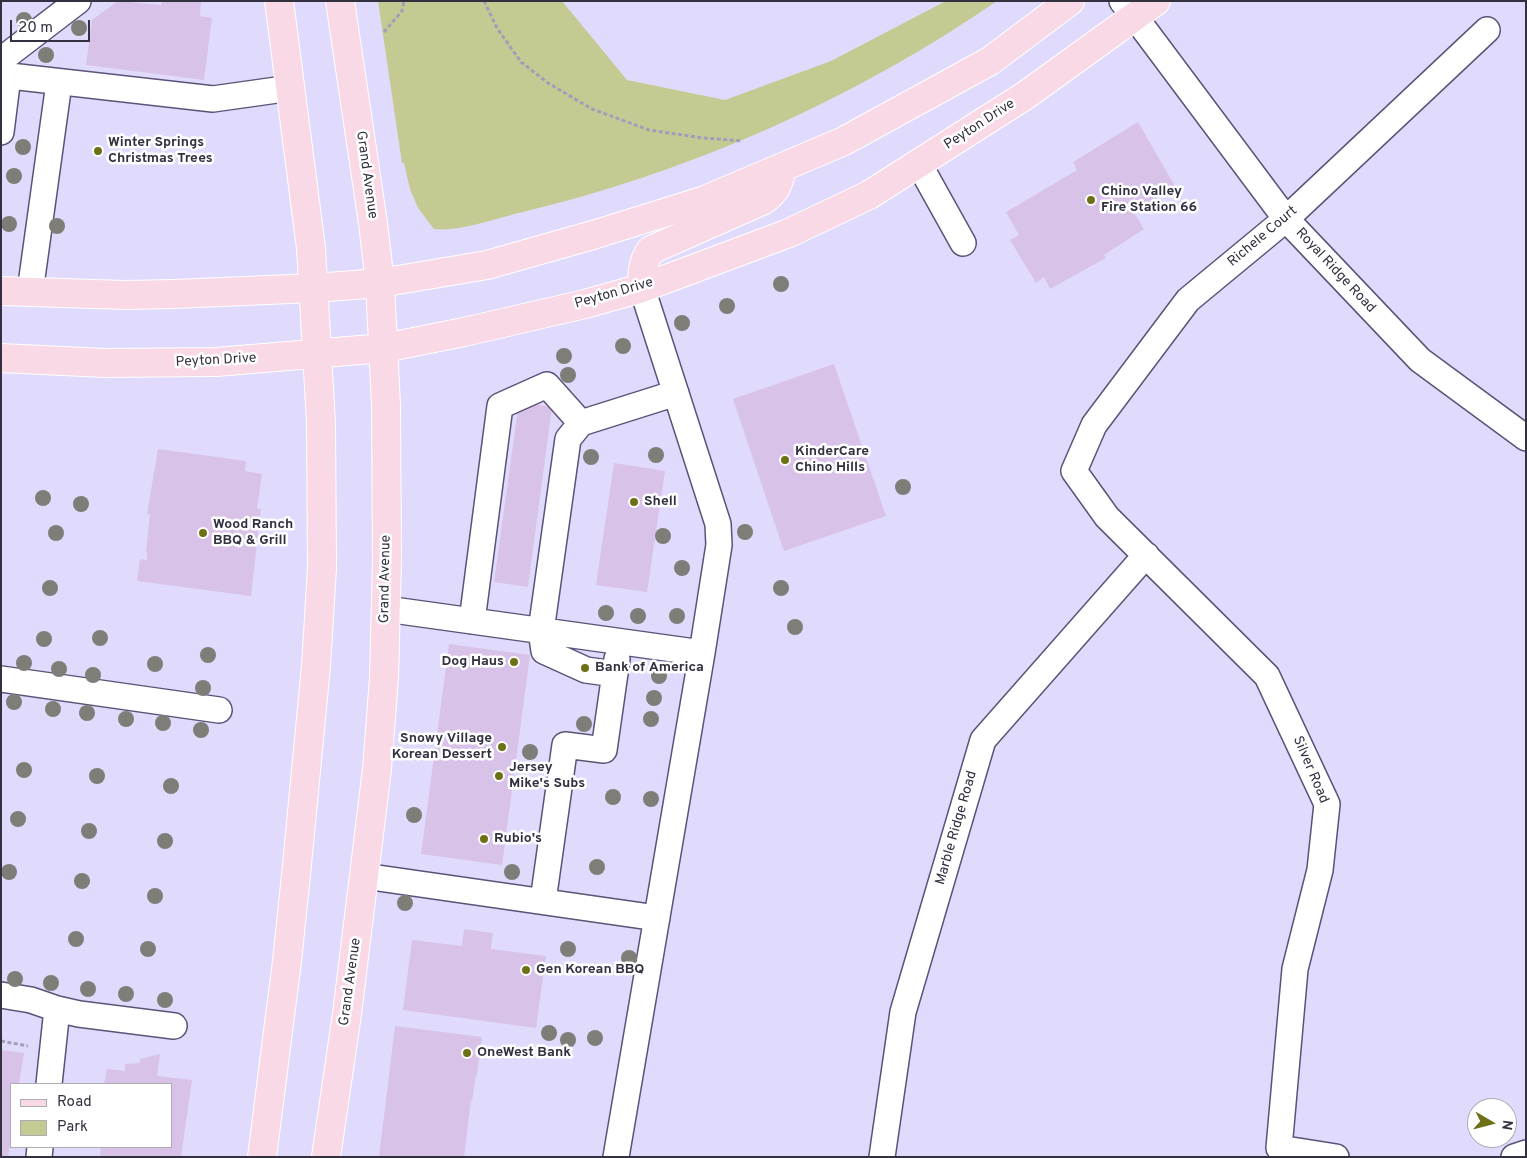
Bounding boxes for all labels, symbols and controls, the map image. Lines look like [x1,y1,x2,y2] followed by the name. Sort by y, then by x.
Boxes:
[12,10,92,42] scale bar
[18,19,53,38] text: 20 m
[942,96,1018,154] street label: Peyton Drive
[352,130,380,220] street label: Grand Avenue
[108,135,213,168] place label: Winter Springs Christmas Trees
[92,145,104,157] marker: Winter Springs Christmas Trees
[1101,184,1197,216] place label: Chino Valley Fire Station 66
[1085,194,1097,206] marker: Chino Valley Fire Station 66
[1225,203,1301,271] street label: Richele Court
[1291,225,1379,317] street label: Royal Ridge Road
[573,275,655,313] street label: Peyton Drive
[175,350,257,372] street label: Peyton Drive
[795,444,869,477] place label: KinderCare Chino Hills
[779,454,791,466] marker: KinderCare Chino Hills
[644,494,677,510] place label: Shell
[628,496,640,508] marker: Shell
[213,517,293,550] place label: Wood Ranch BBQ & Grill
[197,527,209,539] marker: Wood Ranch BBQ & Grill
[377,535,395,623] street label: Grand Avenue
[442,654,504,670] place label: Dog Haus
[508,656,520,668] marker: Dog Haus
[595,660,704,676] place label: Bank of America
[579,662,591,674] marker: Bank of America
[392,731,492,764] place label: Snowy Village Korean Dessert
[1288,734,1332,806] street label: Silver Road
[496,741,508,753] marker: Snowy Village Korean Dessert
[509,760,585,792] place label: Jersey Mike's Subs
[933,769,981,887] street label: Marble Ridge Road
[493,770,505,782] marker: Jersey Mike's Subs
[494,831,542,847] place label: Rubio's
[478,833,490,845] marker: Rubio's
[337,937,365,1027] street label: Grand Avenue
[536,962,644,978] place label: Gen Korean BBQ
[520,964,532,976] marker: Gen Korean BBQ
[477,1045,571,1061] place label: OneWest Bank
[461,1047,473,1059] marker: OneWest Bank
[10,1083,172,1148] legend
[57,1093,92,1112] text: Road
[1467,1098,1517,1148] north arrow
[57,1118,88,1137] text: Park
[1497,1119,1515,1131] text: N

